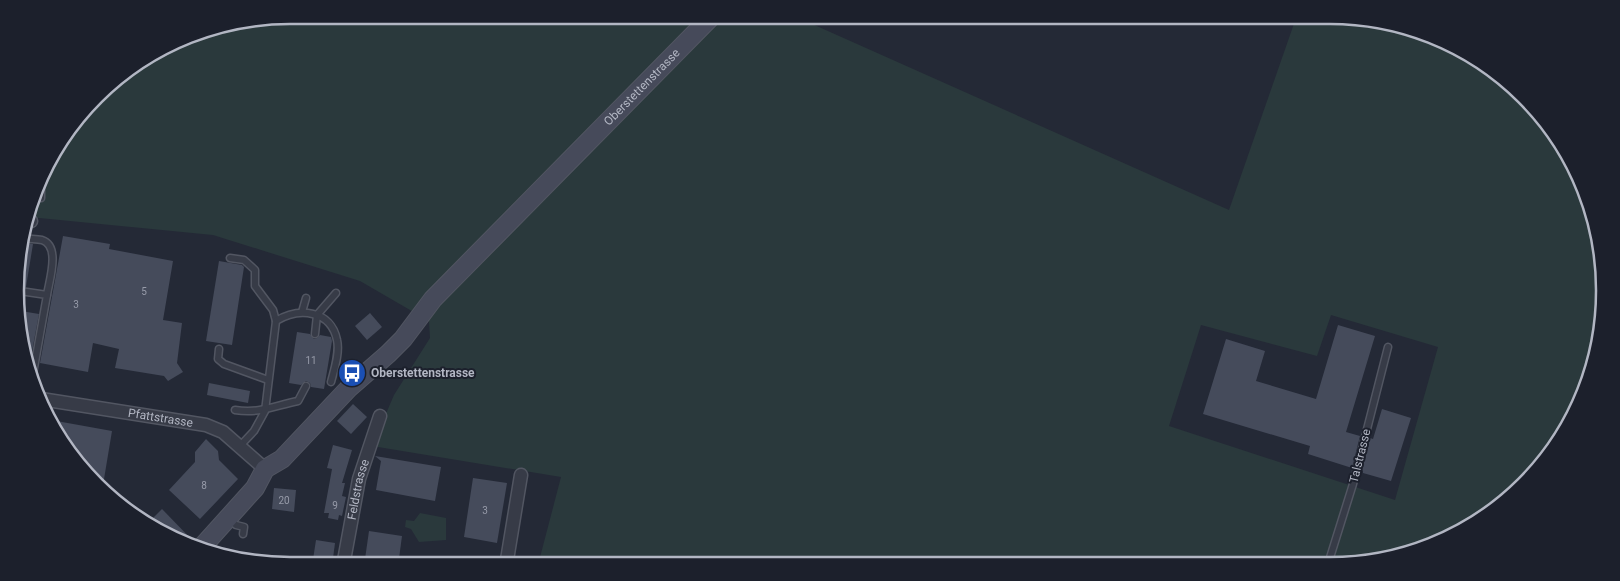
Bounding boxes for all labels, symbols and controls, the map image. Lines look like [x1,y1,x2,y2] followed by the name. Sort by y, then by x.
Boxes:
[601,46,683,128] street label: Oberstettenstrasse
[141,286,147,297] house number: 5
[73,299,79,310] house number: 3
[305,355,317,366] house number: 11
[337,358,367,388] bus stop icon: Oberstettenstrasse
[371,366,475,380] place label: Oberstettenstrasse
[127,406,194,430] street label: Pfattstrasse
[1347,428,1373,484] street label: Talstrasse
[345,457,372,521] street label: Feldstrasse
[201,480,207,491] house number: 8
[278,495,290,506] house number: 20
[332,500,338,511] house number: 9
[482,505,488,516] house number: 3

